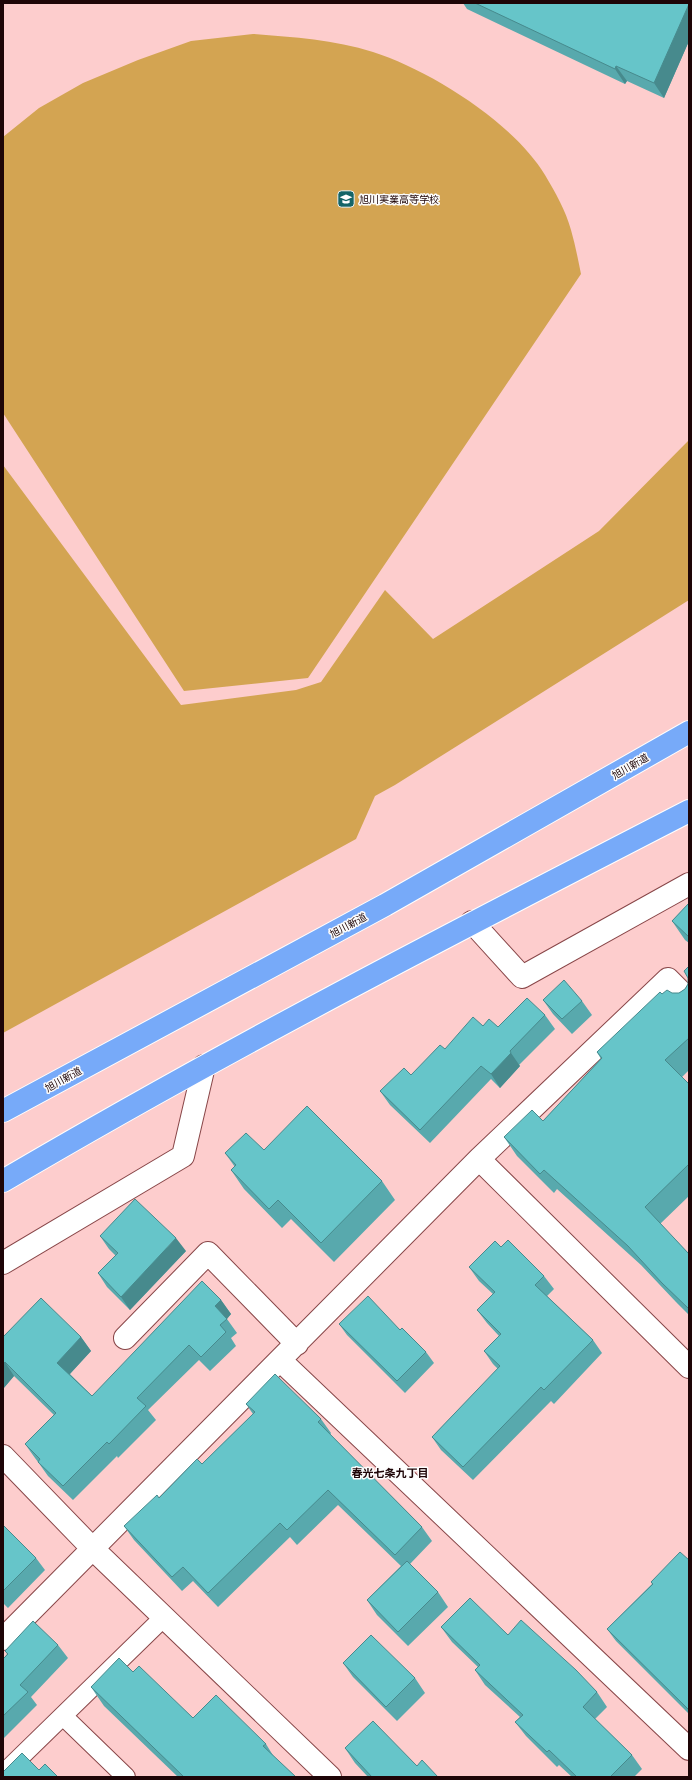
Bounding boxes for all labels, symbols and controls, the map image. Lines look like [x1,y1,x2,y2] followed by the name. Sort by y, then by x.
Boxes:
[336,189,356,209] school or university icon: 旭川実業高等学校
[359,193,439,205] place label: 旭川実業高等学校
[610,751,650,781] street label: 旭川新道
[328,910,368,940] street label: 旭川新道
[43,1064,83,1094] street label: 旭川新道
[352,1466,429,1479] district label: 春光七条九丁目

